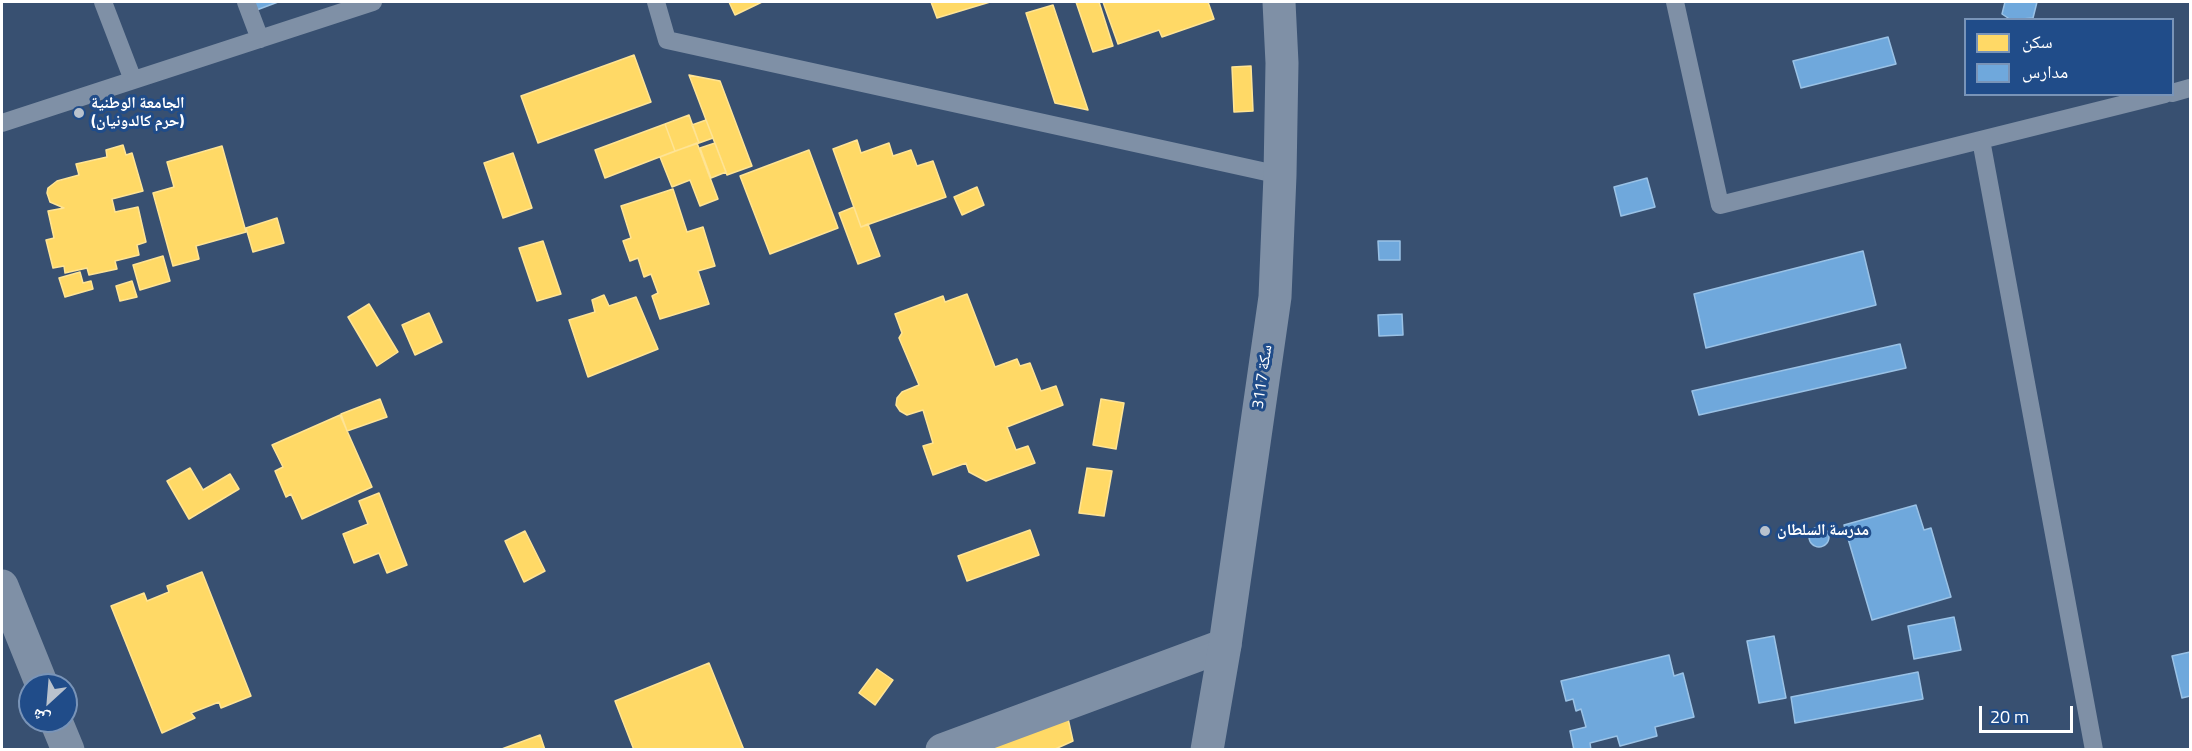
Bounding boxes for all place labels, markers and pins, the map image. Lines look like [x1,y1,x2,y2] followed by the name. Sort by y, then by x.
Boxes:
[91,94,185,132] place label: الجامعة الوطنية (حرم كالدونيان)
[72,106,86,120] marker: الجامعة الوطنية (حرم كالدونيان)
[1777,521,1869,541] place label: مدرسة السلطان
[1758,524,1772,538] marker: مدرسة السلطان

